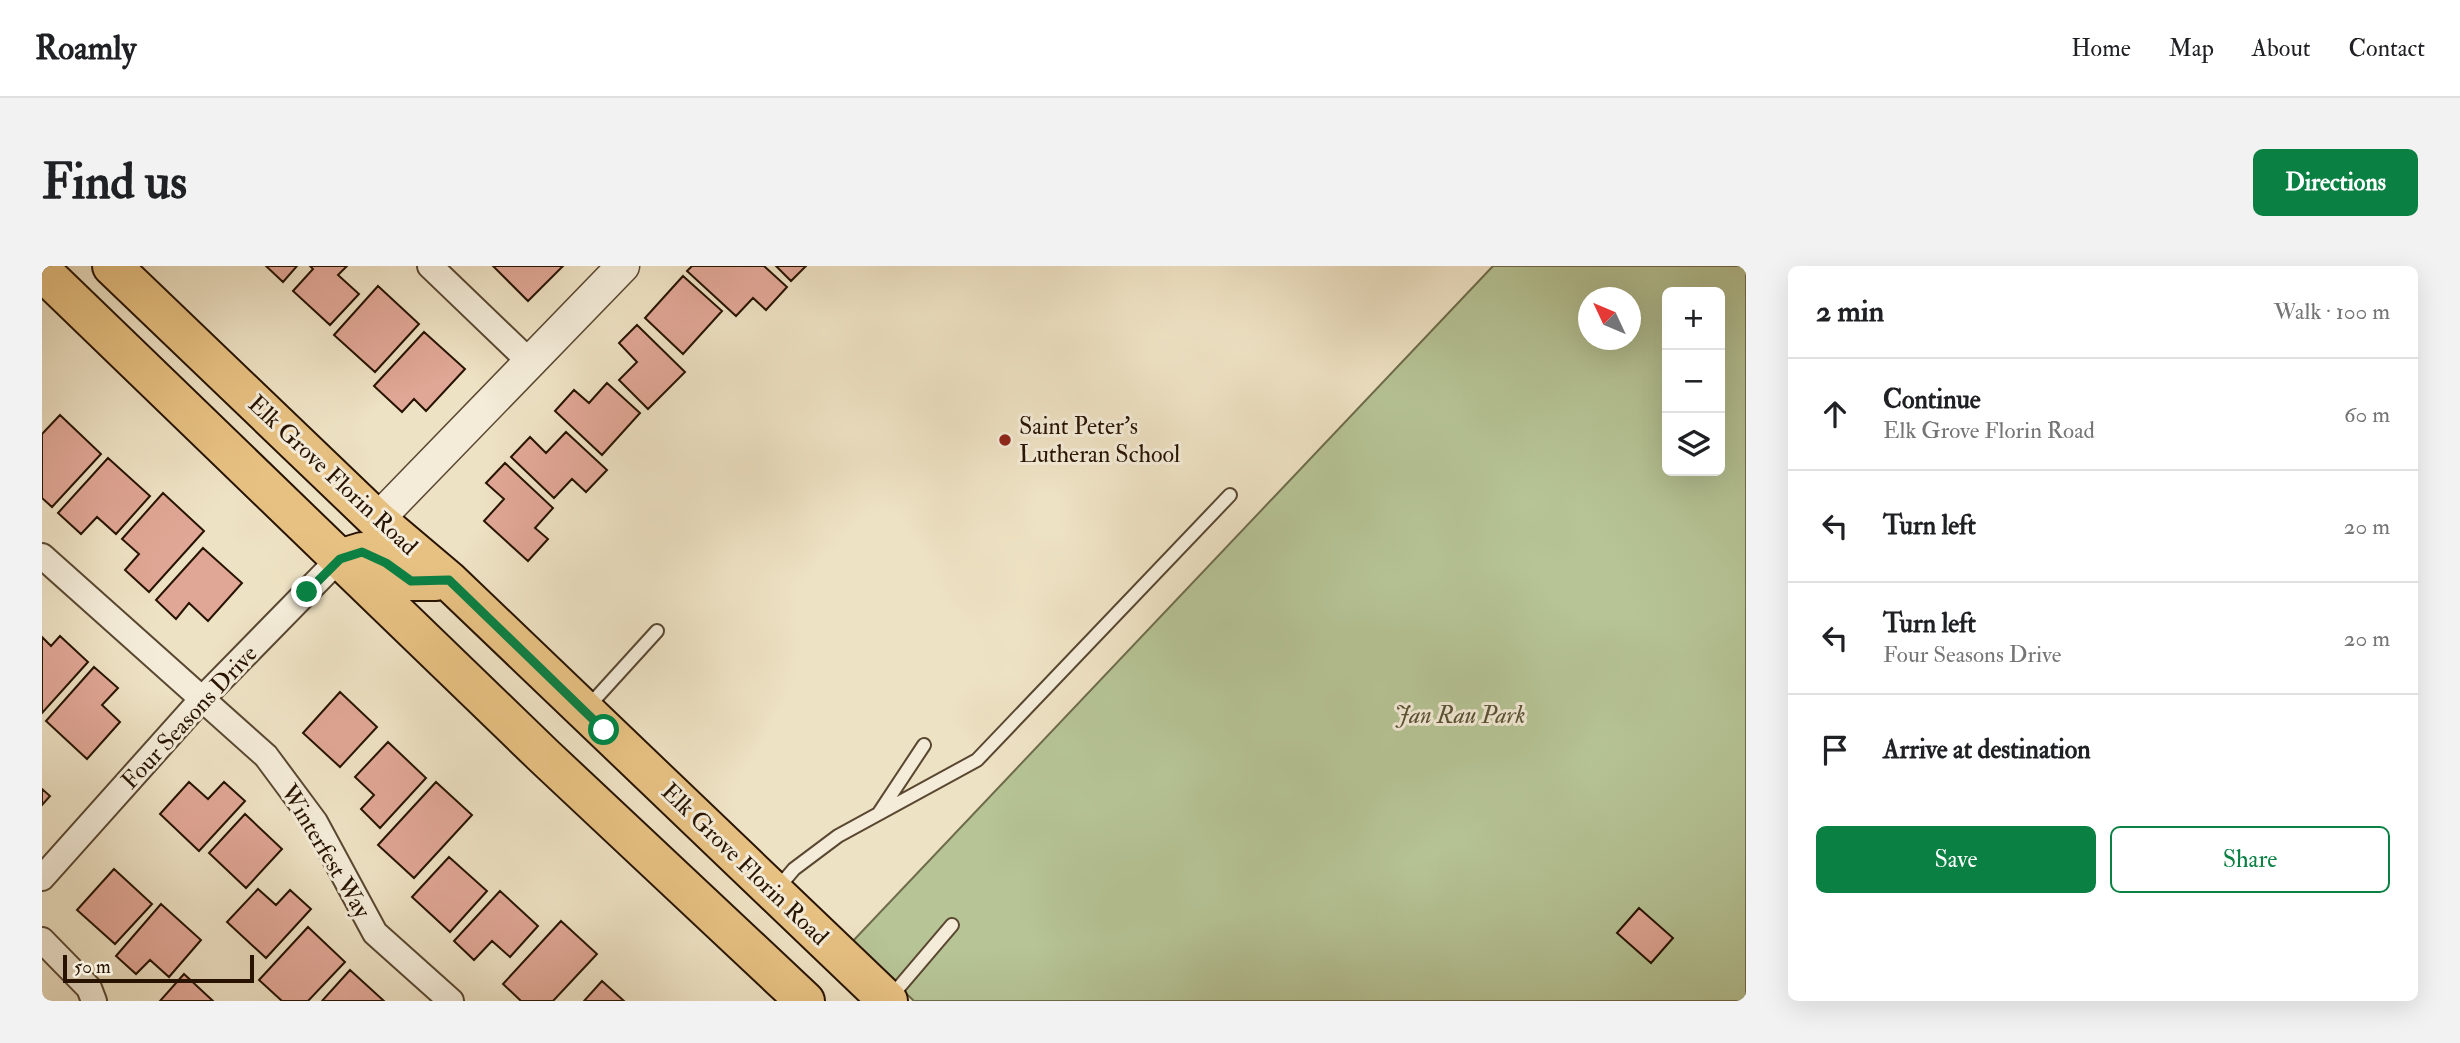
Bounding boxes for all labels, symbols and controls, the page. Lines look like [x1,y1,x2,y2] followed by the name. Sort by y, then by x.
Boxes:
[35,28,136,69] text: Roamly
[2071,33,2131,64] text: Home
[2169,33,2214,64] text: Map
[2252,33,2311,64] text: About
[2349,33,2425,64] text: Contact
[2253,149,2418,216] button: Directions
[42,152,187,213] text: Find us
[1578,287,1641,350] north arrow
[1662,287,1725,476] map controls
[1662,287,1725,350] button: +
[1816,293,1884,330] text: 2 min
[2274,297,2390,326] text: Walk · 100 m
[1662,350,1725,413] button: −
[1883,384,1981,416] text: Continue
[241,389,424,562] street label: Elk Grove Florin Road
[1816,395,1854,433] icon: ahead
[2344,400,2390,429] text: 60 m
[1019,411,1180,470] place label: Saint Peter's Lutheran School
[1662,413,1725,476] button: layers
[1883,416,2095,445] text: Elk Grove Florin Road
[997,432,1013,448] marker: Saint Peter's Lutheran School
[1816,507,1854,545] icon: left
[1883,510,1976,542] text: Turn left
[2344,512,2390,541] text: 20 m
[291,576,322,607] route end
[1883,608,1976,640] text: Turn left
[1816,619,1854,657] icon: left
[2344,624,2390,653] text: 20 m
[115,639,264,796] street label: Four Seasons Drive
[1883,640,2061,669] text: Four Seasons Drive
[1395,700,1526,731] park label: Jan Rau Park
[588,714,619,745] route start
[1816,731,1854,769] icon: arrive
[1883,734,2091,766] text: Arrive at destination
[654,776,835,952] street label: Elk Grove Florin Road
[273,778,378,924] street label: Winterfest Way
[1816,826,2096,893] button: Save
[2110,826,2390,893] button: Share
[63,952,254,984] scale bar
[74,955,111,979] text: 50 m

